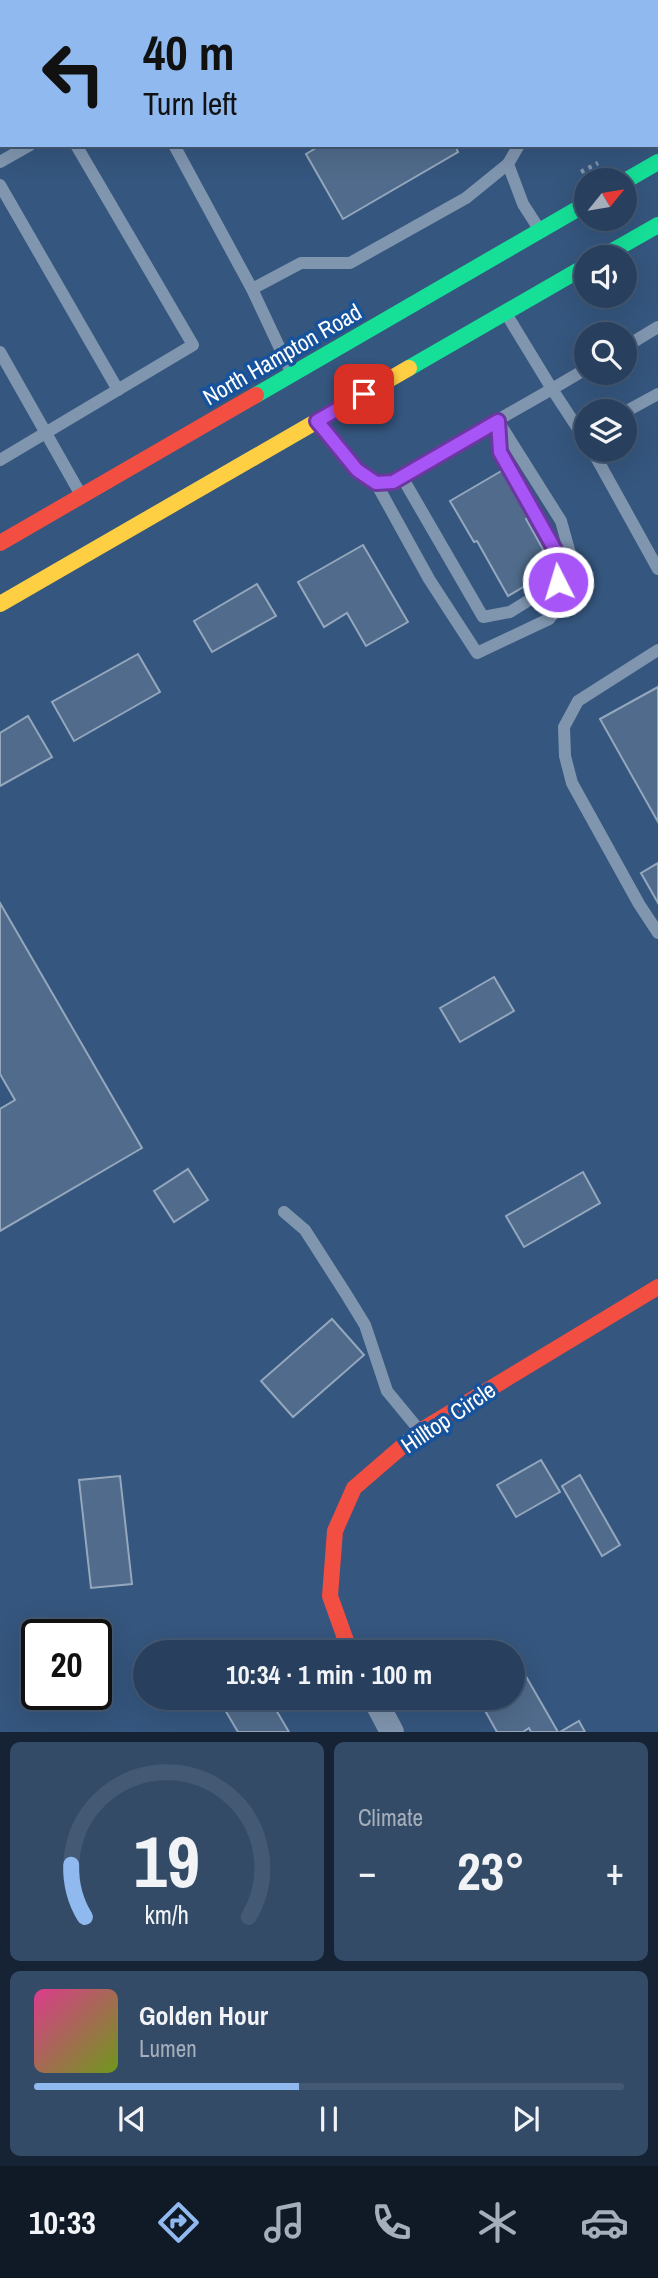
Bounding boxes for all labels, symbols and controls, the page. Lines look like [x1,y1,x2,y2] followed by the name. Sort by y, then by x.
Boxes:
[143,19,235,85] text: 40 m
[28,28,119,119] icon: left
[143,82,237,125] text: Turn left
[574,168,637,231] north arrow
[574,168,637,462] map controls
[574,245,637,308] button: sound
[197,296,367,412] street label: North Hampton Road
[574,322,637,385] button: search
[334,364,394,424] pin
[345,375,383,413] icon: arrive
[574,399,637,462] button: layers
[521,545,595,619] position arrow
[395,1374,501,1460] street label: Hilltop Circle
[21,1619,112,1710] speed limit sign: 20
[226,1657,432,1692] text: 10:34 · 1 min · 100 m
[358,1802,423,1833] text: Climate
[134,1813,200,1911] text: 19
[457,1836,525,1906] text: 23°
[358,1846,376,1897] text: −
[606,1846,624,1897] text: +
[145,1898,189,1932] text: km/h
[139,1998,268,2033] text: Golden Hour
[139,2033,197,2064] text: Lumen
[113,2100,151,2138] icon: previous
[310,2100,348,2138] icon: pause
[507,2100,545,2138] icon: next
[154,2198,203,2247] icon: directions
[260,2198,309,2247] icon: music
[367,2198,416,2247] icon: phone
[473,2198,522,2247] icon: climate
[580,2198,629,2247] icon: car
[29,2201,96,2244] text: 10:33

